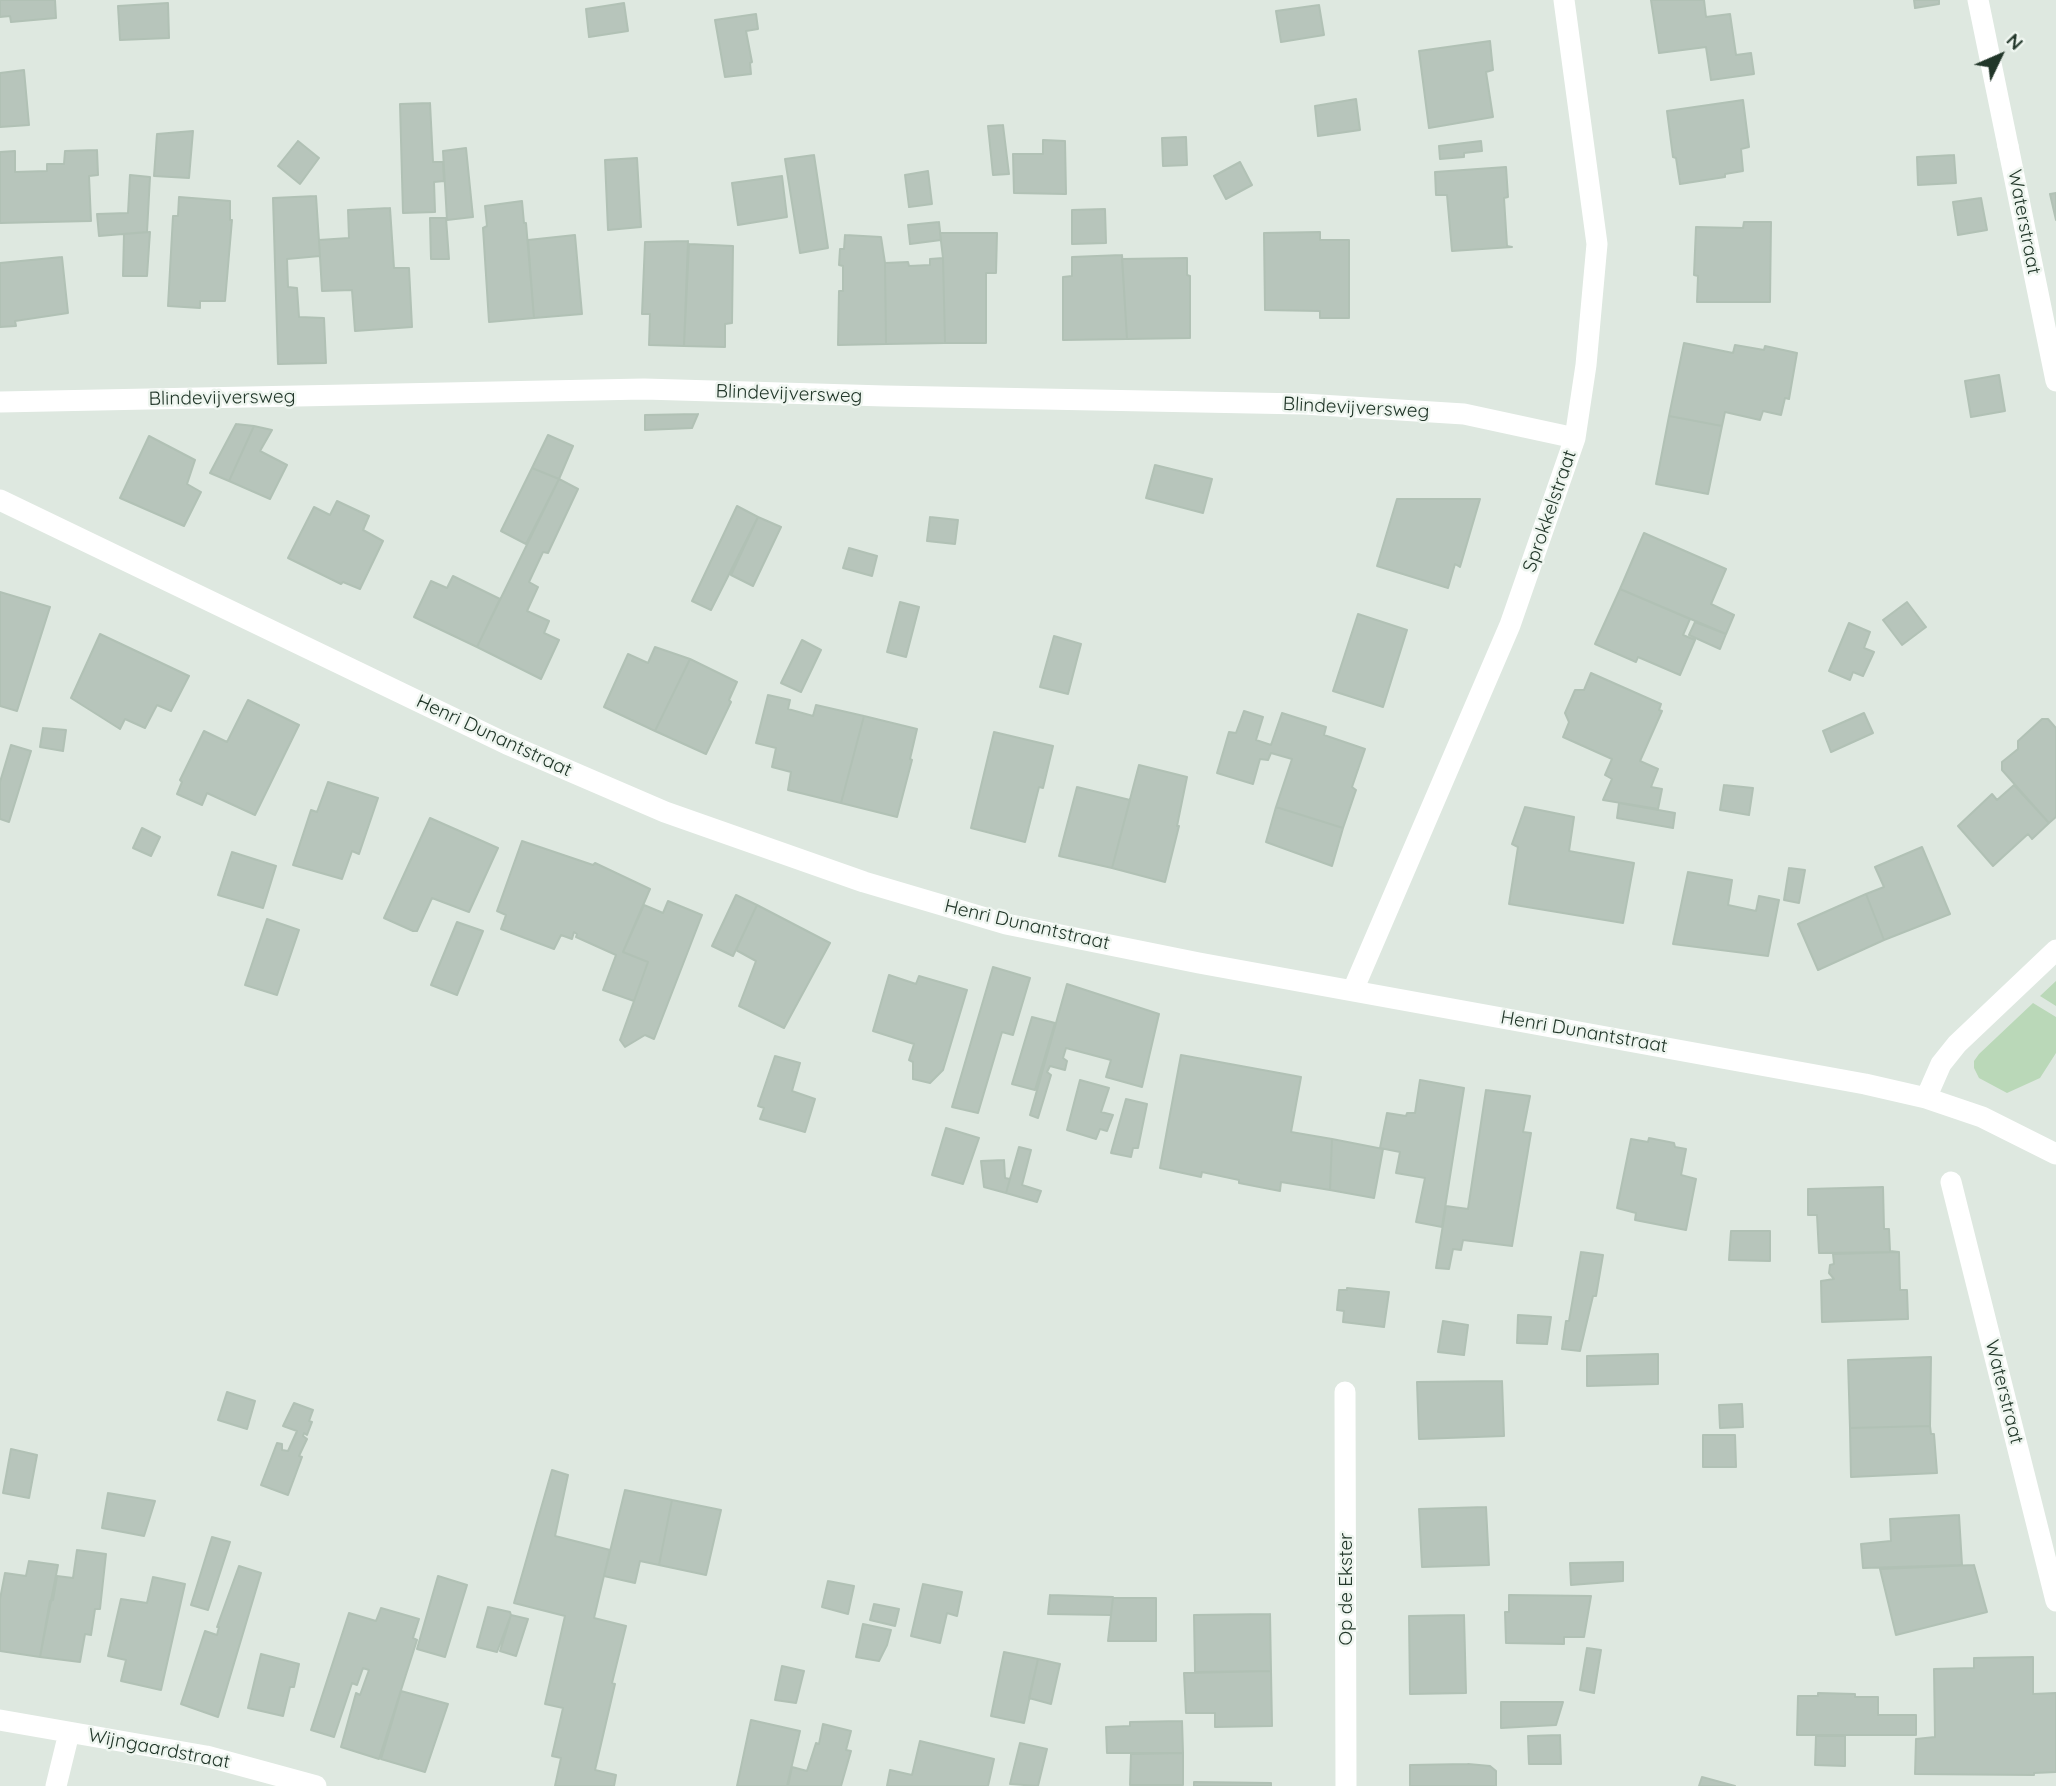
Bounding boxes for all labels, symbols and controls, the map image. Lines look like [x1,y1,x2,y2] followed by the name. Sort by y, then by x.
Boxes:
[1965,21,2035,91] north arrow
[2002,28,2029,55] text: N
[2003,168,2045,276] street label: Waterstraat
[715,380,863,408] street label: Blindevijversweg
[148,385,296,411] street label: Blindevijversweg
[1282,393,1430,423] street label: Blindevijversweg
[1518,447,1582,575] street label: Sprokkelstraat
[413,690,575,782] street label: Henri Dunantstraat
[942,895,1112,955] street label: Henri Dunantstraat
[1499,1006,1669,1058] street label: Henri Dunantstraat
[1980,1338,2028,1446] street label: Waterstraat
[1335,1533,1357,1645] street label: Op de Ekster
[86,1724,232,1774] street label: Wijngaardstraat

